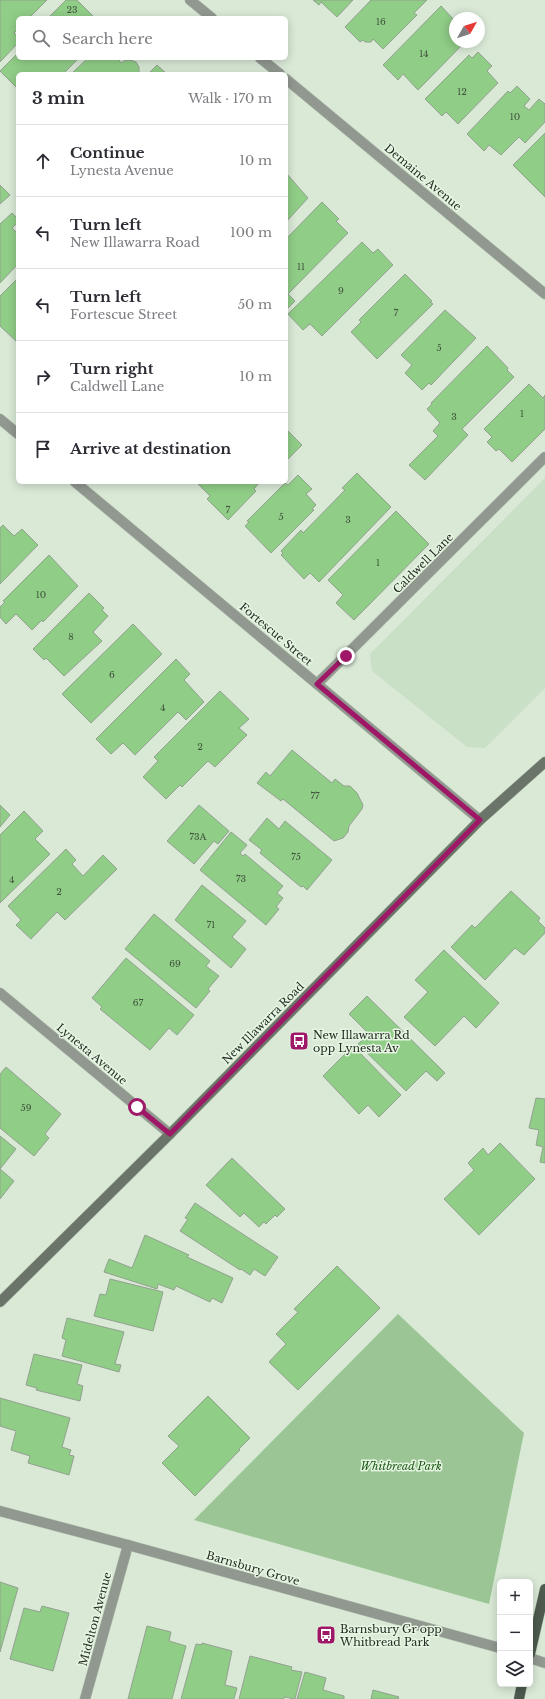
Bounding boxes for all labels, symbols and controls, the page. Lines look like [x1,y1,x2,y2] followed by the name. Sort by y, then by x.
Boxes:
[66,4,78,15] house number: 23
[449,12,485,48] north arrow
[16,16,288,60] search box
[376,16,386,27] house number: 16
[30,27,52,49] icon: search
[62,29,153,48] text: Search here
[419,48,429,59] house number: 14
[457,86,467,97] house number: 12
[32,88,85,109] text: 3 min
[188,90,272,107] text: Walk · 170 m
[510,111,520,122] house number: 10
[382,141,464,213] street label: Demaine Avenue
[70,143,145,162] text: Continue
[32,150,54,172] icon: ahead
[239,152,272,169] text: 10 m
[70,162,174,179] text: Lynesta Avenue
[70,215,141,234] text: Turn left
[32,222,54,244] icon: left
[230,224,272,241] text: 100 m
[70,234,200,251] text: New Illawarra Road
[297,261,305,272] house number: 11
[338,285,344,296] house number: 9
[70,287,141,306] text: Turn left
[32,294,54,316] icon: left
[238,296,272,313] text: 50 m
[70,306,177,323] text: Fortescue Street
[394,307,399,318] house number: 7
[436,342,442,353] house number: 5
[70,359,153,378] text: Turn right
[32,366,54,388] icon: right
[239,368,272,385] text: 10 m
[70,378,164,395] text: Caldwell Lane
[520,408,524,419] house number: 1
[451,411,457,422] house number: 3
[32,438,54,460] icon: arrive
[70,439,231,458] text: Arrive at destination
[226,504,231,515] house number: 7
[278,511,284,522] house number: 5
[345,514,351,525] house number: 3
[390,530,456,596] street label: Caldwell Lane
[376,557,380,568] house number: 1
[36,589,46,600] house number: 10
[237,600,316,669] street label: Fortescue Street
[68,631,74,642] house number: 8
[337,647,355,665] route end
[109,669,115,680] house number: 6
[160,702,166,713] house number: 4
[197,741,203,752] house number: 2
[310,790,320,801] house number: 77
[189,831,208,842] house number: 73A
[291,851,301,862] house number: 75
[236,873,246,884] house number: 73
[9,874,15,885] house number: 4
[56,886,62,897] house number: 2
[207,919,215,930] house number: 71
[169,958,181,969] house number: 69
[219,979,307,1067] street label: New Illawarra Road
[133,997,144,1008] house number: 67
[54,1020,130,1088] street label: Lynesta Avenue
[313,1028,410,1055] place label: New Illawarra Rd opp Lynesta Av
[288,1030,310,1052] bus stop icon: New Illawarra Rd opp Lynesta Av
[128,1098,146,1116] route start
[21,1102,32,1113] house number: 59
[360,1459,442,1473] park label: Whitbread Park
[205,1548,301,1588] street label: Barnsbury Grove
[76,1571,114,1667] street label: Midelton Avenue
[497,1579,533,1687] map controls
[497,1579,533,1615] button: +
[497,1615,533,1651] button: −
[339,1622,442,1649] place label: Barnsbury Gr opp Whitbread Park
[315,1624,337,1646] bus stop icon: Barnsbury Gr opp Whitbread Park
[497,1651,533,1687] button: layers

